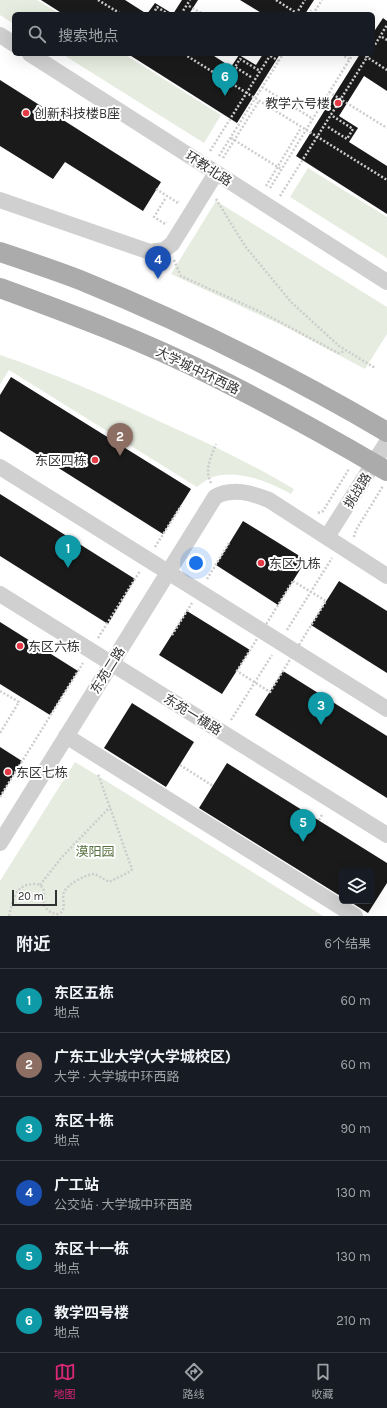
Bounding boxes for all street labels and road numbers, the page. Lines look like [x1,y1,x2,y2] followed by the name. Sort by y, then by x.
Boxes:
[183,148,235,189] street label: 环教北路
[154,344,242,397] street label: 大学城中环西路
[341,470,374,511] street label: 挑战路
[87,644,128,696] street label: 东苑二路
[161,691,224,738] street label: 东苑一横路

